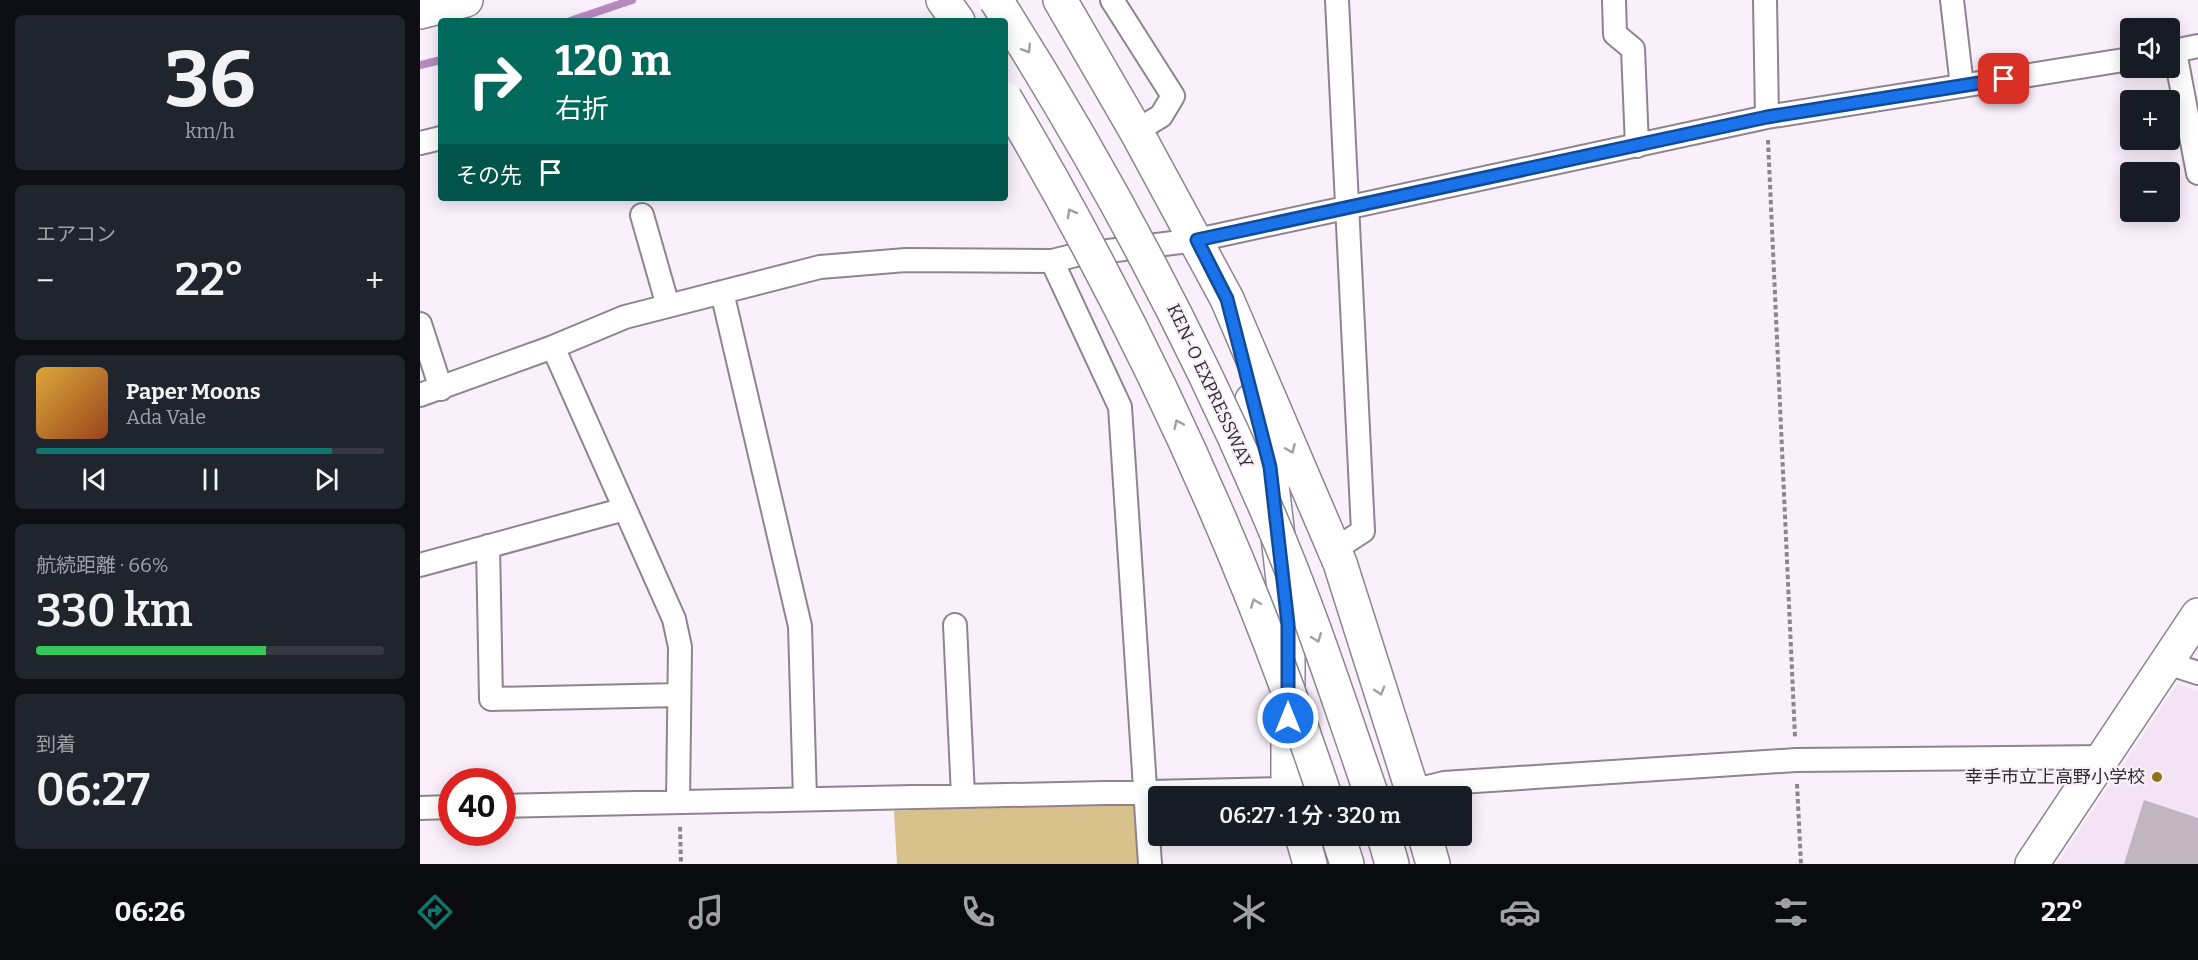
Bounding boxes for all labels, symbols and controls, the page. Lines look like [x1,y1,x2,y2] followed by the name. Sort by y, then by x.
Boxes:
[2120,18,2180,222] map controls
[2120,18,2180,78] button: sound
[164,33,256,127] text: 36
[555,36,671,86] text: 120 m
[456,42,534,120] icon: right
[1020,42,1031,53] one-way arrow
[1978,53,2029,104] pin
[1987,62,2020,95] icon: arrive
[2120,90,2180,150] button: +
[555,93,609,125] text: 右折
[185,119,235,143] text: km/h
[534,156,567,189] icon: arrive
[456,162,522,189] text: その先
[2120,162,2180,222] button: −
[1067,209,1078,219] one-way arrow
[36,222,116,246] text: エアコン
[175,253,245,307] text: 22°
[36,261,54,301] text: −
[365,261,384,301] text: +
[1162,300,1258,472] street label: KEN-O EXPRESSWAY
[126,378,261,405] text: Paper Moons
[126,405,206,429] text: Ada Vale
[1173,420,1185,431] one-way arrow
[1284,443,1296,454] one-way arrow
[78,463,111,496] icon: previous
[194,463,227,496] icon: pause
[310,463,343,496] icon: next
[36,553,169,577] text: 航続距離 · 66%
[36,584,193,638] text: 330 km
[1250,598,1262,609] one-way arrow
[1310,632,1322,643] one-way arrow
[1373,685,1385,696] one-way arrow
[1256,686,1320,750] position arrow
[36,732,76,756] text: 到着
[36,763,150,817] text: 06:27
[1965,766,2145,788] place label: 幸手市立上高野小学校
[438,768,516,846] speed limit sign: 40
[2150,770,2164,784] marker: 幸手市立上高野小学校
[1219,802,1401,829] text: 06:27 · 1 分 · 320 m
[414,891,456,933] icon: directions
[685,891,727,933] icon: music
[957,891,999,933] icon: phone
[1228,891,1270,933] icon: climate
[1499,891,1541,933] icon: car
[1770,891,1812,933] icon: filters
[115,896,185,928] text: 06:26
[2041,896,2083,928] text: 22°

